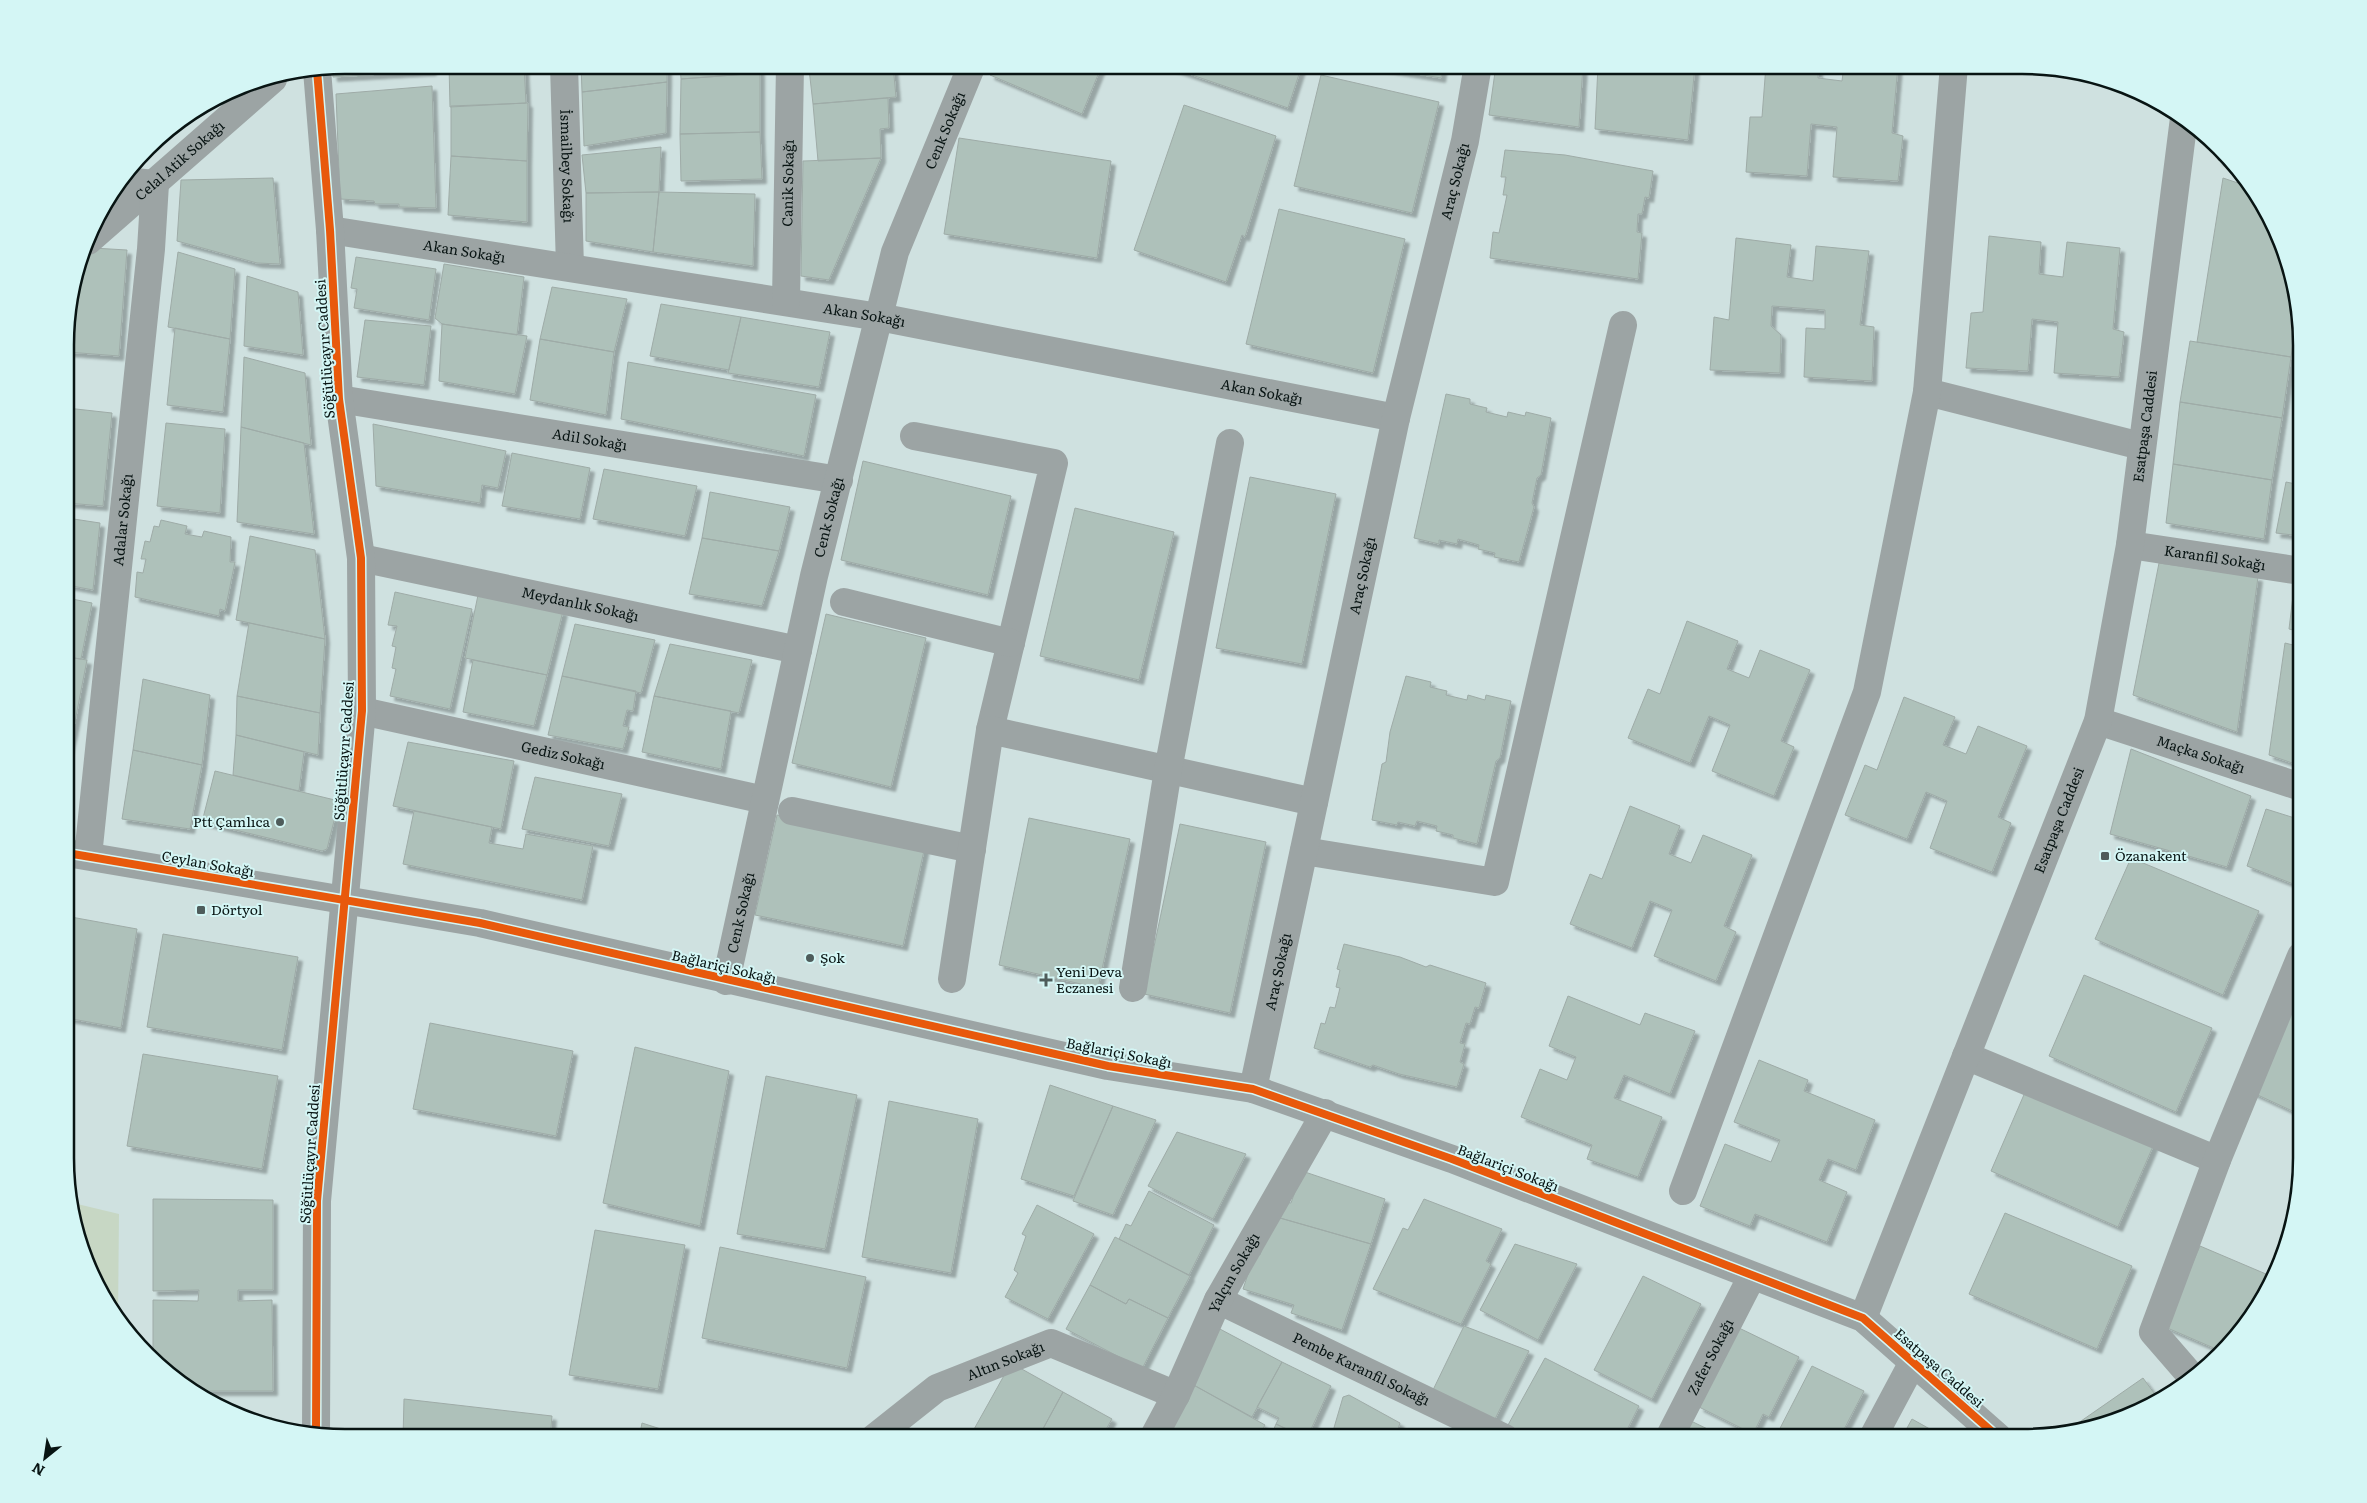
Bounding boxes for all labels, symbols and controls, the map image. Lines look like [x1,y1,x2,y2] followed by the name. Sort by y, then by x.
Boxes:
[919,88,969,172] street label: Cenk Sokağı
[556,109,580,224] street label: İsmailbey Sokağı
[130,115,228,205] street label: Celal Atik Sokağı
[776,139,798,227] street label: Canik Sokağı
[1435,140,1473,222] street label: Araç Sokağı
[422,234,507,267] street label: Akan Sokağı
[309,278,339,419] street label: Söğütlüçayır Caddesi
[822,297,908,331] street label: Akan Sokağı
[2127,369,2161,483] street label: Esatpaşa Caddesi
[1219,373,1305,409] street label: Akan Sokağı
[551,423,629,455] street label: Adil Sokağı
[107,472,137,567] street label: Adalar Sokağı
[808,474,848,559] street label: Cenk Sokağı
[1343,534,1380,616] street label: Araç Sokağı
[2163,539,2268,575] street label: Karanfil Sokağı
[520,581,641,625] street label: Meydanlık Sokağı
[328,680,358,821] street label: Söğütlüçayır Caddesi
[2154,730,2248,777] street label: Maçka Sokağı
[519,735,608,774] street label: Gediz Sokağı
[2028,763,2088,876] street label: Esatpaşa Caddesi
[193,811,270,831] place label: Ptt Çamlıca
[274,816,286,828] marker: Ptt Çamlıca
[160,845,256,881] street label: Ceylan Sokağı
[2115,845,2187,865] place label: Özanakent
[2099,850,2111,862] marker: Özanakent
[721,870,758,955] street label: Cenk Sokağı
[211,899,263,919] place label: Dörtyol
[195,904,207,916] marker: Dörtyol
[1259,930,1295,1012] street label: Araç Sokağı
[670,944,779,988] street label: Bağlariçi Sokağı
[820,947,845,967] place label: Şok
[804,952,816,964] marker: Şok
[1056,961,1122,997] place label: Yeni Deva Eczanesi
[1040,974,1052,986] marker: Yeni Deva Eczanesi
[1065,1032,1174,1072] street label: Bağlariçi Sokağı
[294,1083,324,1224] street label: Söğütlüçayır Caddesi
[1455,1139,1562,1196] street label: Bağlariçi Sokağı
[1203,1228,1264,1316] street label: Yalçın Sokağı
[1682,1315,1738,1398] street label: Zafer Sokağı
[1891,1323,1989,1412] street label: Esatpaşa Caddesi
[1290,1327,1434,1410] street label: Pembe Karanfil Sokağı
[963,1336,1047,1384] street label: Altın Sokağı
[20,1433,70,1483] north arrow
[28,1458,48,1482] text: N

